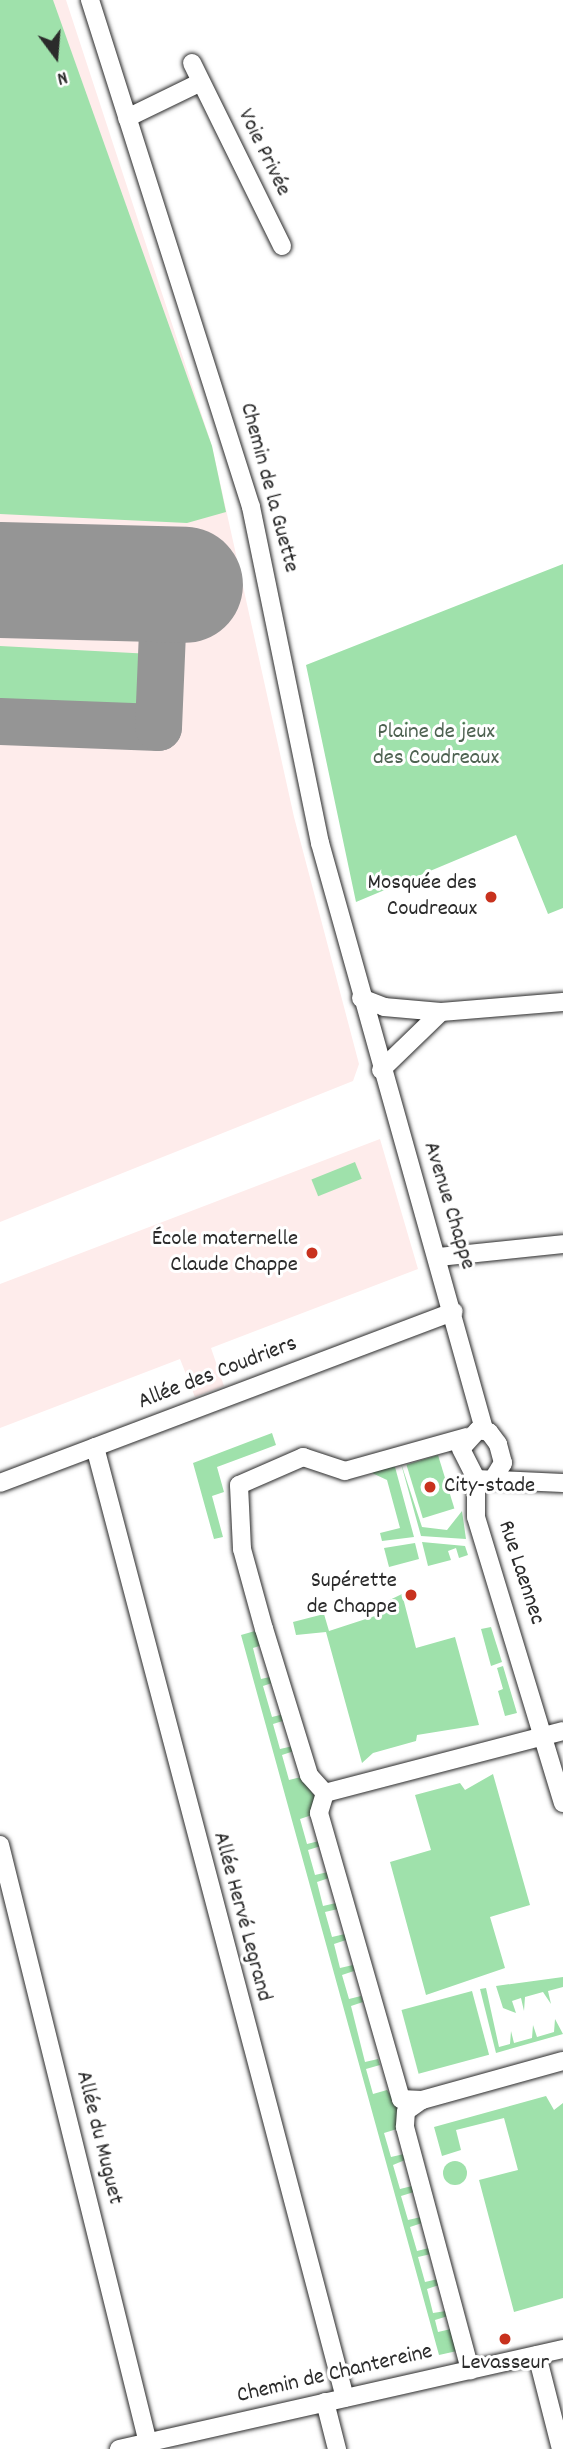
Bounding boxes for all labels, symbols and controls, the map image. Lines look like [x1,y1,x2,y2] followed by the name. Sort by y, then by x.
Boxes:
[21,21,91,91] north arrow
[54,62,70,91] text: N
[230,105,296,201] street label: Voie Privée
[232,400,304,576] street label: Chemin de la Guette
[373,719,499,773] park label: Plaine de jeux des Coudreaux
[368,870,477,924] place label: Mosquée des Coudreaux
[483,889,499,905] marker: Mosquée des Coudreaux
[415,1139,481,1273] street label: Avenue Chappe
[152,1226,298,1280] place label: École maternelle Claude Chappe
[304,1245,320,1261] marker: École maternelle Claude Chappe
[135,1331,301,1417] street label: Allée des Coudriers
[444,1473,535,1501] place label: City-stade
[422,1479,438,1495] marker: City-stade
[490,1518,550,1628] street label: Rue Laennec
[307,1568,397,1622] place label: Supérette de Chappe
[403,1587,419,1603] marker: Supérette de Chappe
[205,1829,277,2005] street label: Allée Hervé Legrand
[68,2068,128,2208] street label: Allée du Muguet
[497,2331,513,2347] marker: Levasseur
[235,2339,435,2411] street label: Chemin de Chantereine
[461,2350,549,2378] place label: Levasseur

